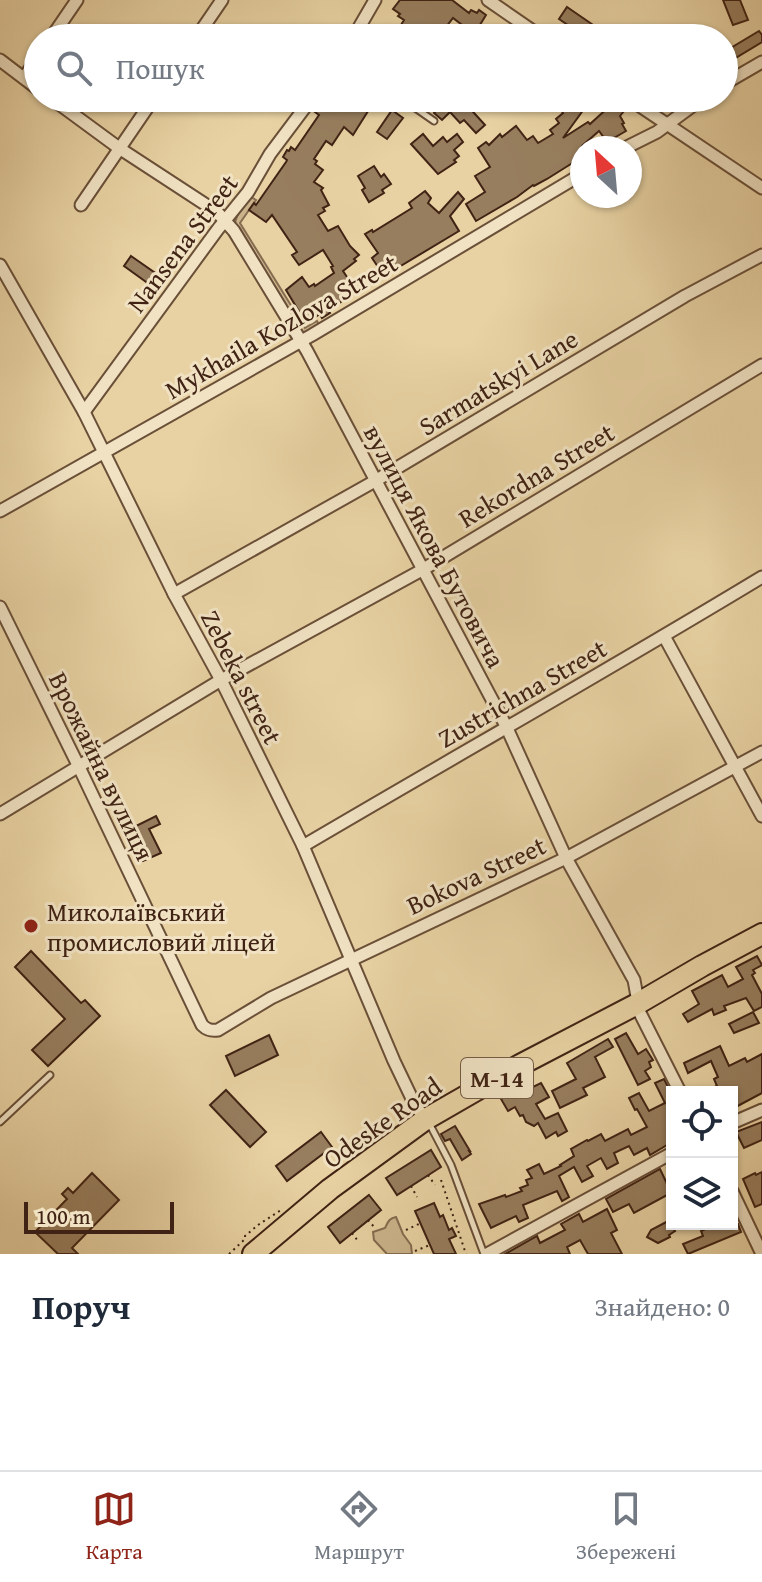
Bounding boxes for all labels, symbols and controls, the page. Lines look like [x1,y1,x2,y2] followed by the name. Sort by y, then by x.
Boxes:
[24,24,738,112] search box
[52,46,96,90] icon: search
[116,46,204,90] text: Пошук
[570,136,642,208] north arrow
[117,165,247,321] street label: Nansena Street
[157,243,405,409] street label: Mykhaila Kozlova Street
[411,319,585,445] street label: Sarmatskyi Lane
[451,413,621,537] street label: Rekordna Street
[354,417,516,675] street label: вулиця Якова Бутовича
[191,603,293,751] street label: Zebeka street
[430,629,614,757] street label: Zustrichna Street
[39,665,165,867] street label: Врожайна вулиця
[400,826,552,924] street label: Bokova Street
[47,892,276,961] place label: Миколаївський промисловий ліцей
[22,917,40,935] marker: Миколаївський промисловий ліцей
[461,1058,533,1098] road number: М-14
[315,1067,449,1177] street label: Odeske Road
[666,1086,738,1230] map controls
[666,1086,738,1158] button: locate
[666,1158,738,1230] button: layers
[24,1198,174,1234] scale bar
[36,1200,91,1232] text: 100 m
[32,1282,130,1331] text: Поруч
[594,1287,730,1326] text: Знайдено: 0
[86,1487,143,1567] tab: Карта
[314,1487,404,1567] tab: Маршрут
[576,1487,676,1567] tab: Збережені

